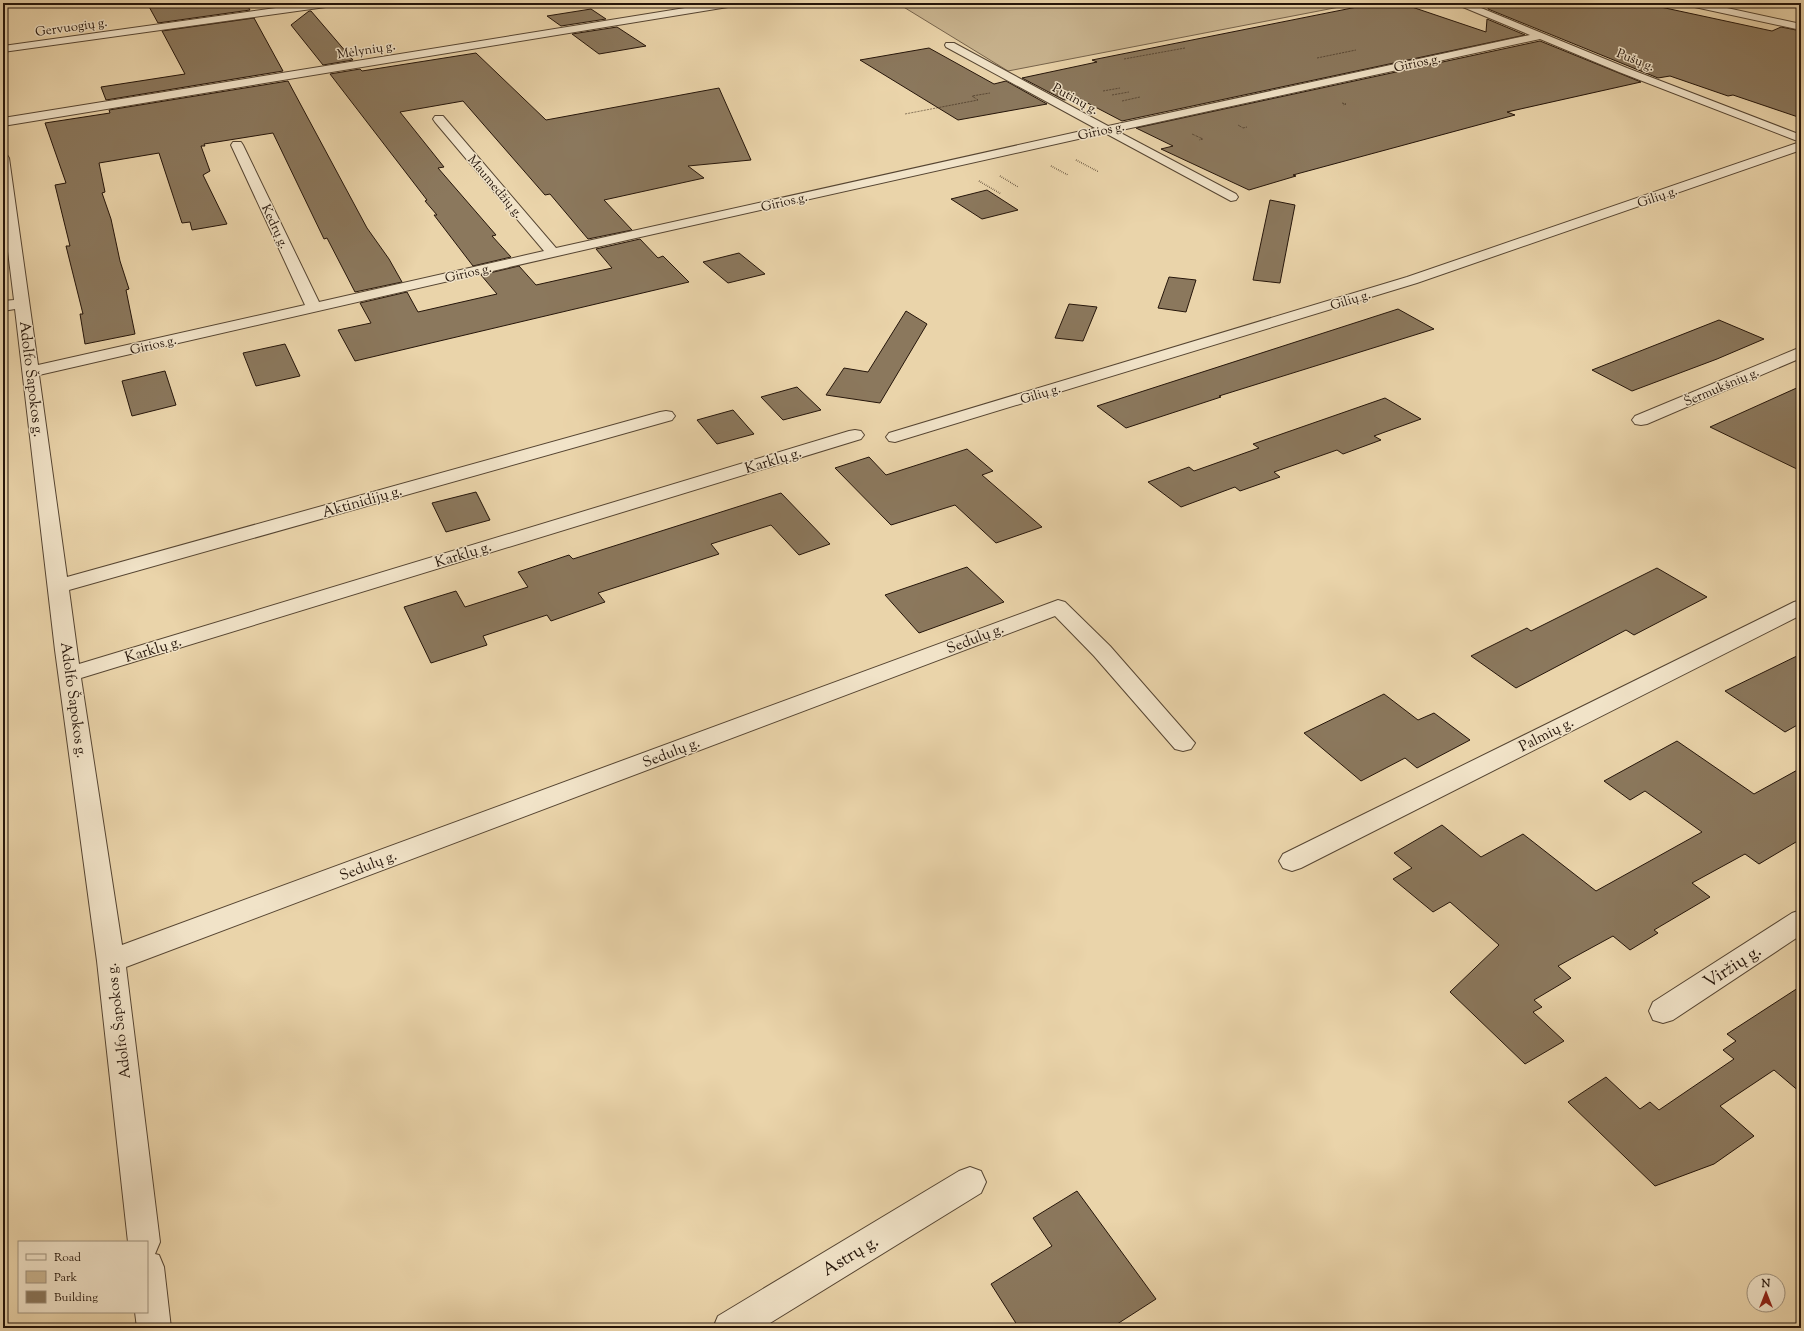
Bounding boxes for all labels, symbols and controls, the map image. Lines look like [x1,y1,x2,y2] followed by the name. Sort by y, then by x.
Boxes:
[34,14,109,42] street label: Gervuogių g.
[336,37,397,64] street label: Mėlynių g.
[1614,45,1657,77] street label: Pušų g.
[1392,50,1442,78] street label: Girios g.
[1049,80,1101,120] street label: Putinų g.
[1076,118,1126,146] street label: Girios g.
[463,152,526,223] street label: Maumedžių g.
[1635,183,1680,213] street label: Gilių g.
[759,189,810,217] street label: Girios g.
[256,202,292,252] street label: Kedrų g.
[443,260,494,288] street label: Girios g.
[1328,286,1373,316] street label: Gilių g.
[13,320,49,438] street label: Adolfo Šapokos g.
[128,332,179,360] street label: Girios g.
[1681,363,1762,412] street label: Šermukšnių g.
[1018,380,1063,410] street label: Gilių g.
[743,443,804,480] street label: Karklų g.
[320,481,405,524] street label: Aktinidijų g.
[433,537,494,574] street label: Karklų g.
[944,619,1007,660] street label: Sedulų g.
[123,632,184,669] street label: Karklų g.
[54,641,92,760] street label: Adolfo Šapokos g.
[1516,713,1578,758] street label: Palmių g.
[640,733,703,774] street label: Sedulų g.
[337,846,400,887] street label: Sedulų g.
[1699,939,1767,996] street label: Viržių g.
[101,962,137,1080] street label: Adolfo Šapokos g.
[818,1230,884,1284] street label: Astrų g.
[18,1241,148,1313] legend
[54,1249,81,1267] text: Road
[54,1269,77,1287] text: Park
[1746,1273,1786,1313] north arrow
[1761,1276,1771,1292] text: N
[54,1289,98,1307] text: Building

